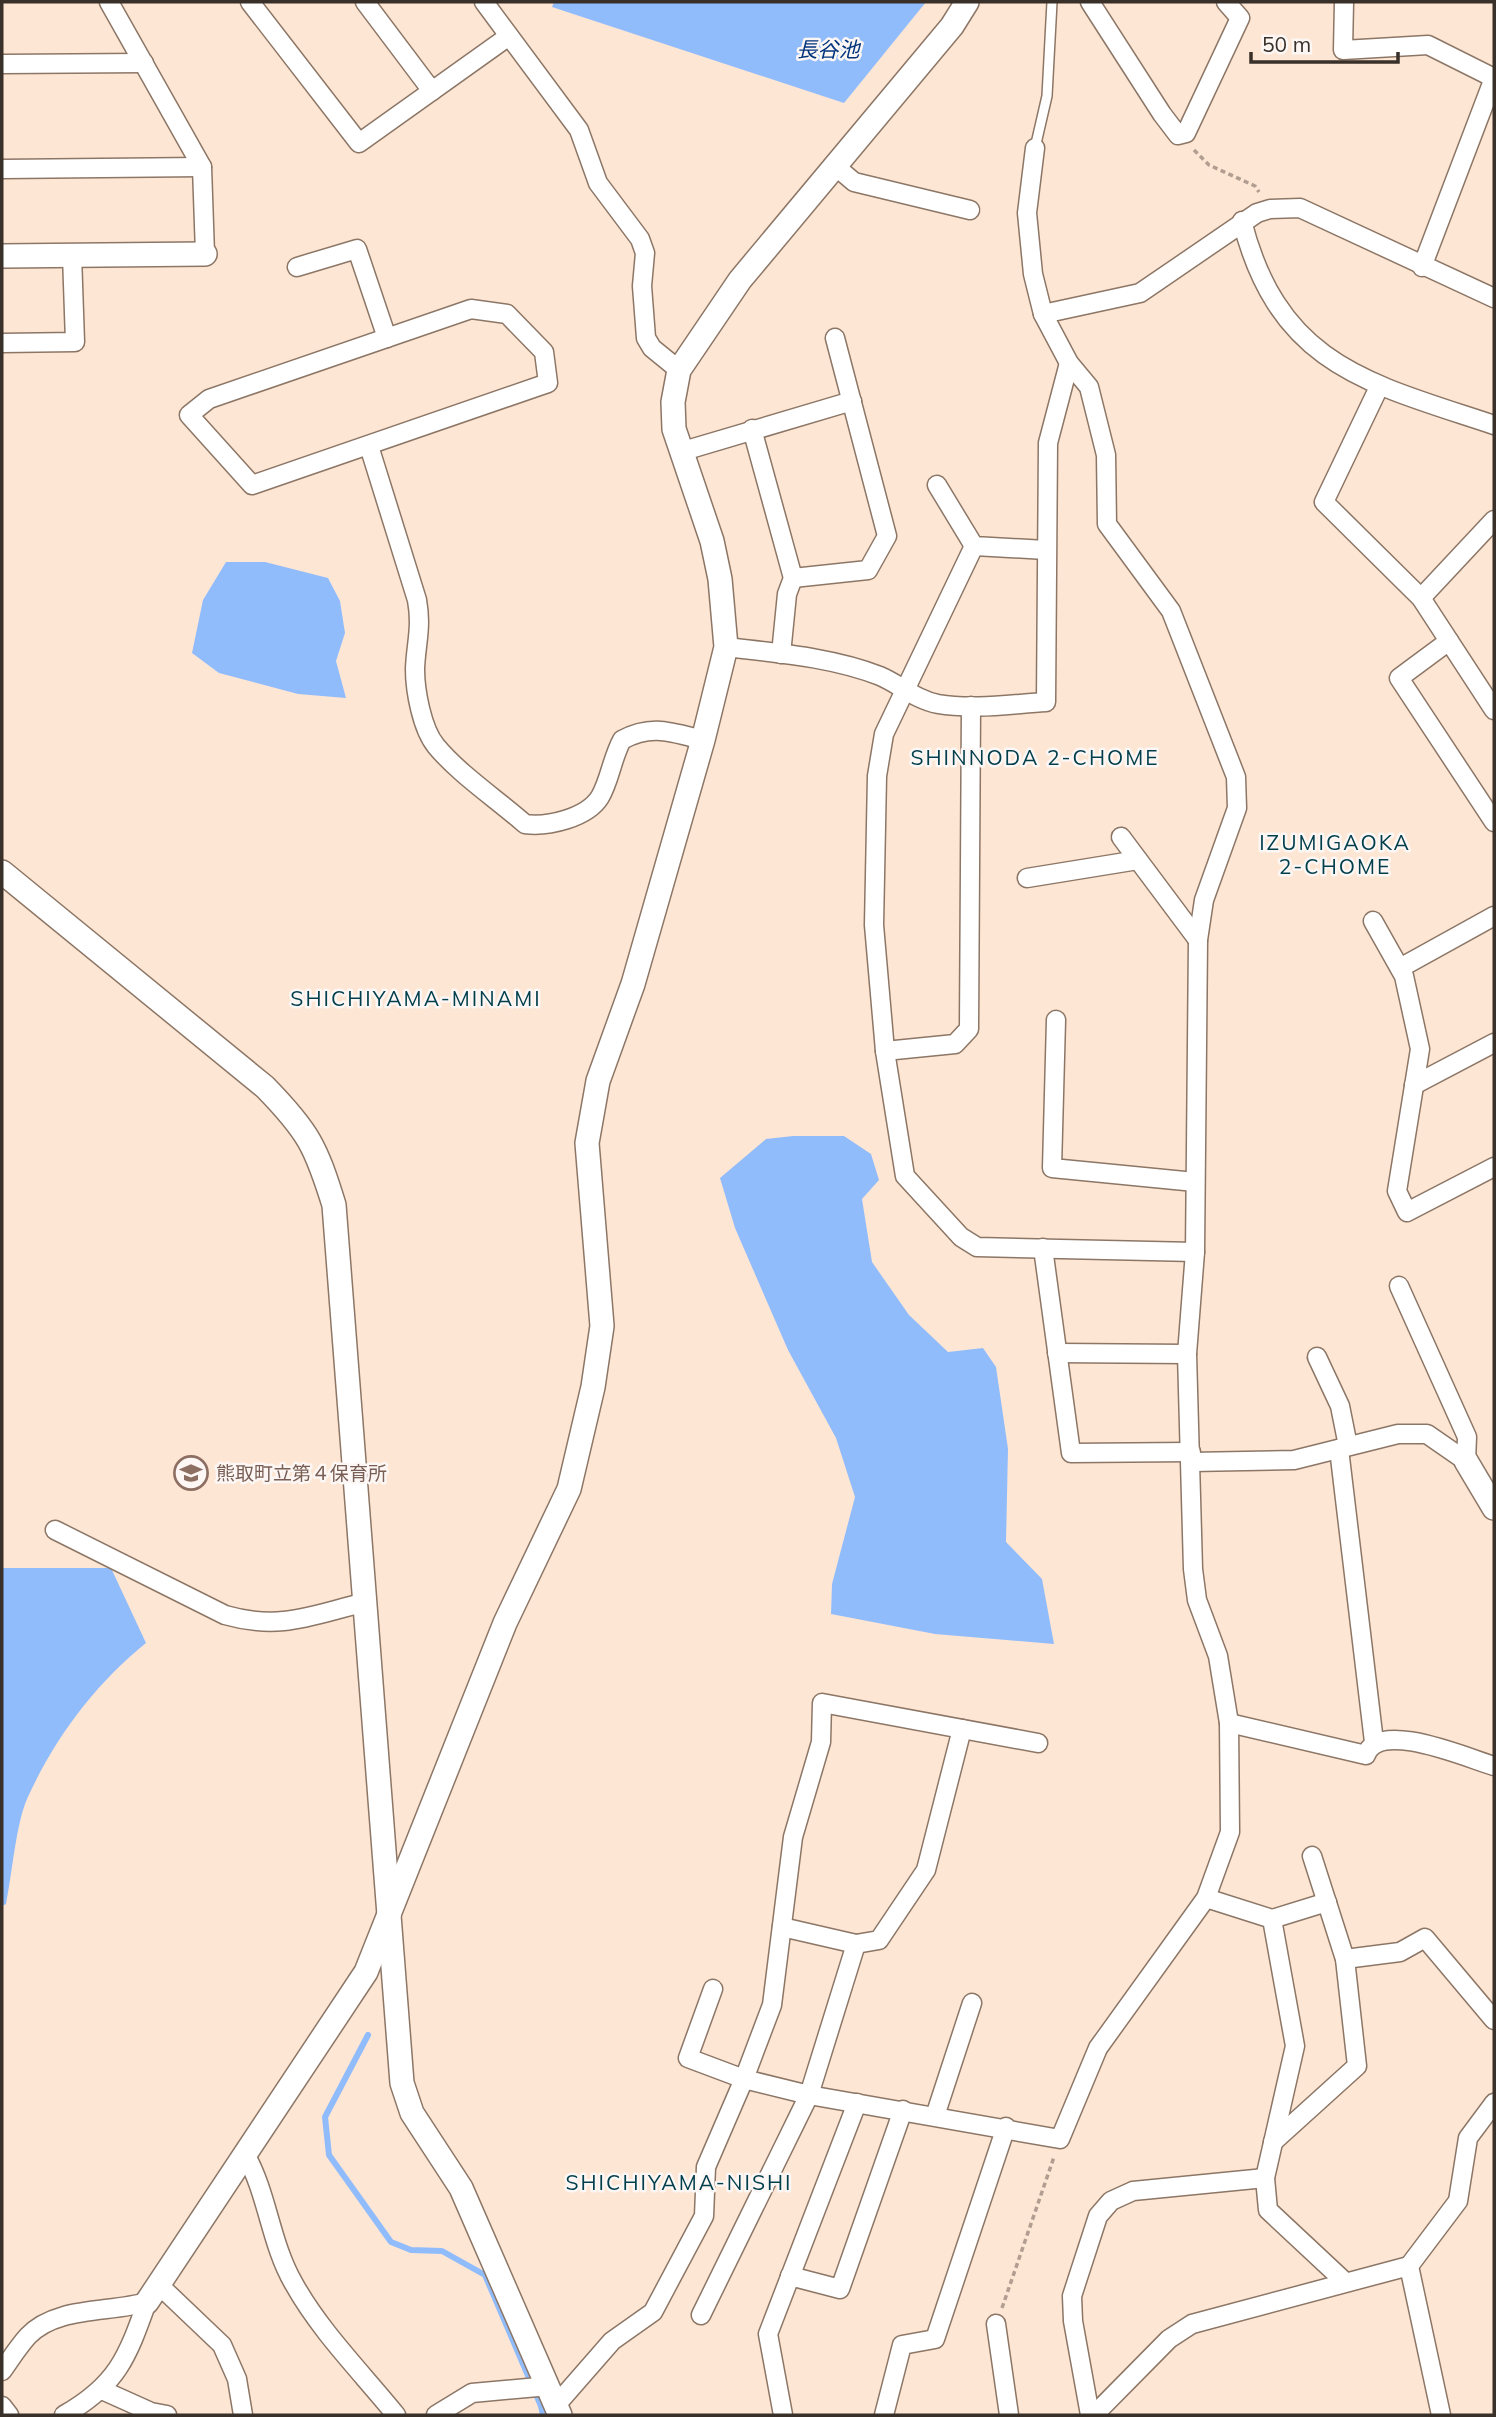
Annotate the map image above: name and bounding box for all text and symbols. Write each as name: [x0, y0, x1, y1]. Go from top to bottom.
scale bar: [1251, 21, 1398, 65]
text: 50 m: [1262, 31, 1311, 57]
water label: 長谷池: [797, 36, 861, 62]
district label: SHINNODA 2-CHOME: [910, 744, 1160, 770]
district label: IZUMIGAOKA 2-CHOME: [1259, 829, 1411, 879]
district label: SHICHIYAMA-MINAMI: [290, 985, 542, 1011]
school or university icon: 熊取町立第４保育所: [172, 1454, 210, 1492]
place label: 熊取町立第４保育所: [216, 1461, 387, 1485]
district label: SHICHIYAMA-NISHI: [565, 2169, 793, 2195]

